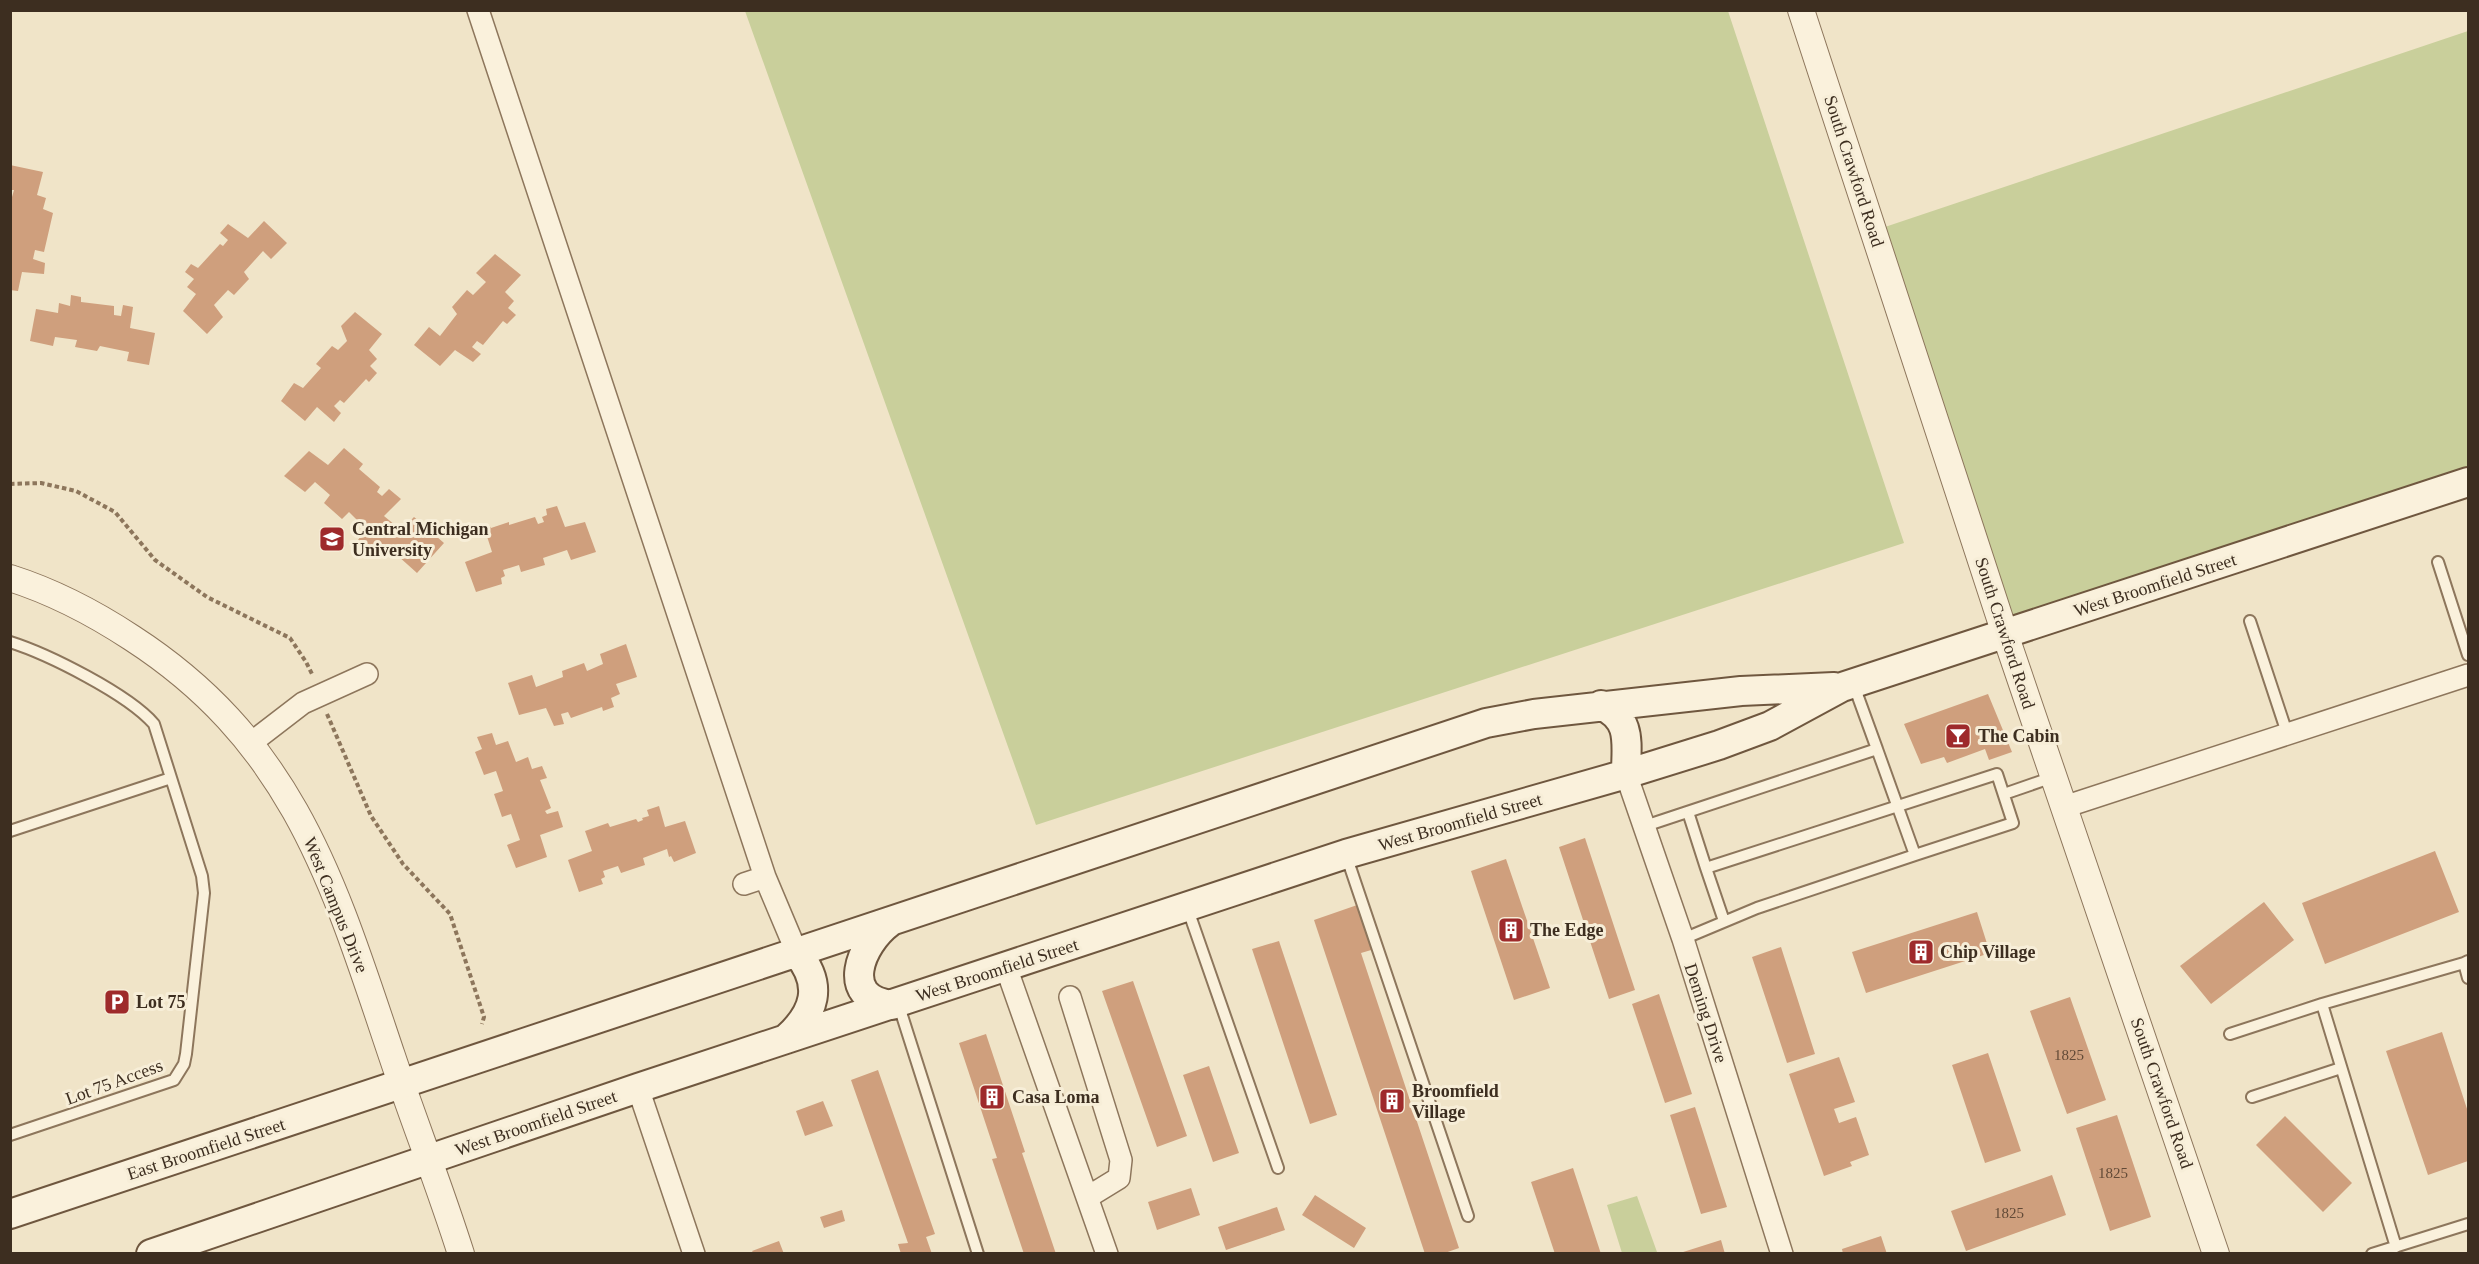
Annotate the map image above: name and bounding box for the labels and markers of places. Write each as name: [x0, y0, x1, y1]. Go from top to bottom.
place label: Central Michigan University: [352, 519, 489, 560]
school or university icon: Central Michigan University: [317, 524, 347, 554]
bar icon: The Cabin: [1943, 721, 1973, 751]
place label: The Cabin: [1978, 726, 2060, 746]
building icon: The Edge: [1496, 915, 1526, 945]
place label: The Edge: [1530, 920, 1604, 940]
building icon: Chip Village: [1906, 937, 1936, 967]
place label: Chip Village: [1940, 942, 2036, 962]
parking icon: Lot 75: [102, 987, 132, 1017]
place label: Lot 75: [136, 992, 186, 1012]
place label: Broomfield Village: [1412, 1081, 1499, 1122]
building icon: Casa Loma: [977, 1082, 1007, 1112]
building icon: Broomfield Village: [1377, 1086, 1407, 1116]
place label: Casa Loma: [1012, 1087, 1100, 1107]

